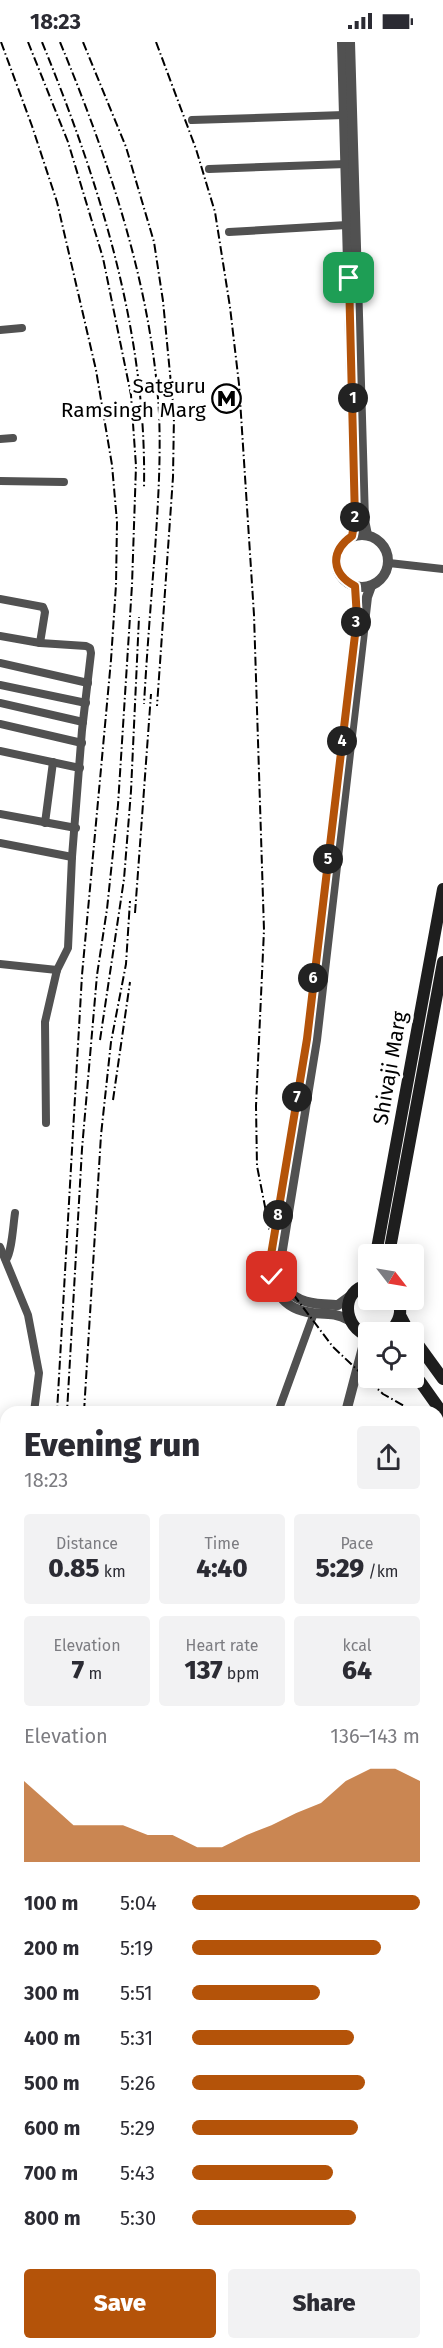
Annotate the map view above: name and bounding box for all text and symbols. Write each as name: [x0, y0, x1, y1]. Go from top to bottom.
text: 18:23: [30, 8, 81, 35]
pin: [323, 252, 374, 303]
icon: arrive: [332, 261, 365, 294]
place label: Satguru Ramsingh Marg: [61, 373, 206, 423]
metro station icon: Satguru Ramsingh Marg: [211, 382, 243, 414]
pin: 1: [338, 383, 368, 413]
text: 1: [349, 388, 357, 407]
pin: 2: [340, 502, 370, 532]
text: 2: [351, 507, 359, 526]
pin: 3: [341, 607, 371, 637]
text: 3: [352, 612, 360, 631]
pin: 4: [327, 726, 357, 756]
text: 4: [337, 731, 347, 750]
pin: 5: [313, 844, 343, 874]
text: 5: [324, 849, 332, 868]
pin: 6: [298, 963, 328, 993]
text: 6: [308, 968, 318, 987]
street label: Shivaji Marg: [367, 1009, 413, 1127]
pin: 7: [282, 1082, 312, 1112]
text: 7: [293, 1087, 301, 1106]
pin: 8: [263, 1200, 293, 1230]
text: 8: [273, 1205, 283, 1224]
north arrow: [358, 1244, 424, 1310]
map controls: [358, 1244, 424, 1388]
pin: [246, 1251, 297, 1302]
icon: check: [255, 1260, 288, 1293]
button: locate: [358, 1322, 424, 1388]
text: Evening run: [24, 1425, 200, 1465]
button: share: [357, 1426, 420, 1489]
text: 18:23: [24, 1468, 68, 1492]
text: Distance: [56, 1534, 118, 1553]
text: Time: [204, 1534, 240, 1553]
text: Pace: [340, 1534, 374, 1553]
text: 0.85: [48, 1553, 100, 1584]
text: 4:40: [196, 1553, 248, 1584]
text: 5:29: [315, 1553, 364, 1584]
text: km: [100, 1562, 126, 1581]
text: /km: [364, 1562, 399, 1581]
text: Elevation: [53, 1636, 121, 1655]
text: Heart rate: [186, 1636, 258, 1655]
text: kcal: [343, 1636, 371, 1655]
text: 7: [72, 1655, 84, 1686]
text: 137: [184, 1655, 223, 1686]
text: 64: [342, 1655, 372, 1686]
text: m: [84, 1664, 102, 1683]
text: bpm: [223, 1664, 260, 1683]
text: Elevation: [24, 1724, 108, 1748]
text: 136–143 m: [330, 1724, 420, 1748]
text: 100 m: [24, 1891, 78, 1915]
text: 5:04: [120, 1891, 157, 1915]
text: 200 m: [24, 1936, 79, 1960]
text: 5:19: [120, 1936, 153, 1960]
text: 300 m: [24, 1981, 79, 2005]
text: 5:51: [120, 1981, 153, 2005]
text: 400 m: [24, 2026, 80, 2050]
text: 5:31: [120, 2026, 153, 2050]
text: 500 m: [24, 2071, 80, 2095]
text: 5:26: [120, 2071, 155, 2095]
text: 600 m: [24, 2116, 80, 2140]
text: 5:29: [120, 2116, 155, 2140]
text: 700 m: [24, 2161, 78, 2185]
text: 5:43: [120, 2161, 155, 2185]
text: 800 m: [24, 2206, 81, 2230]
text: 5:30: [120, 2206, 156, 2230]
button: Save: [24, 2269, 216, 2338]
button: Share: [228, 2269, 420, 2338]

